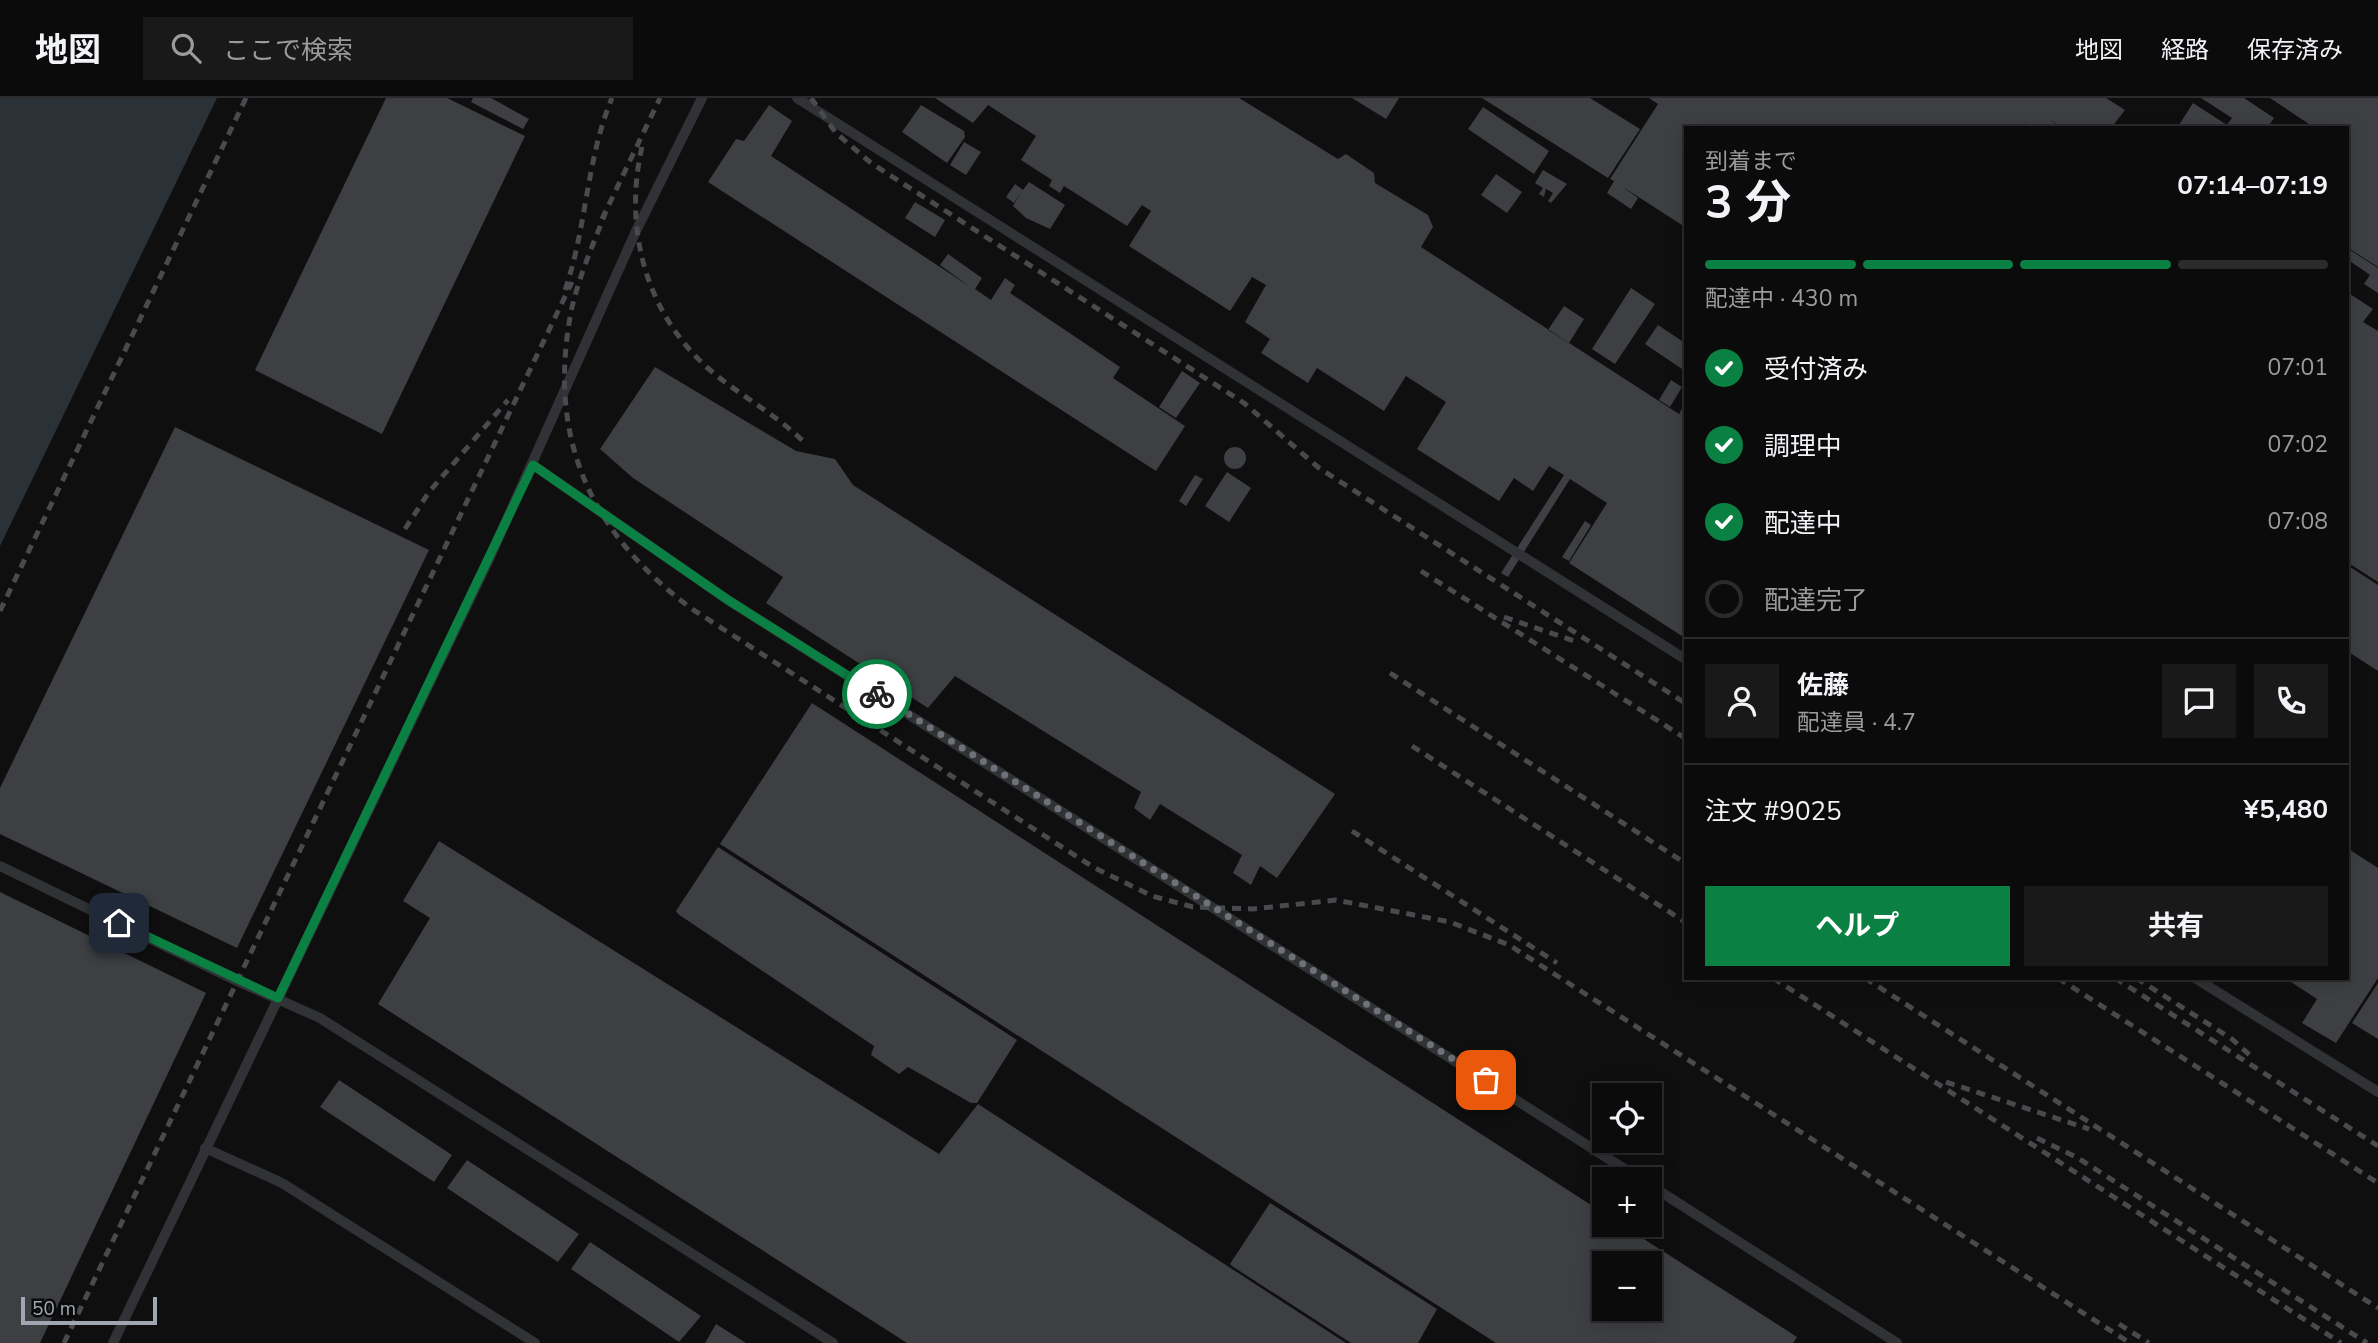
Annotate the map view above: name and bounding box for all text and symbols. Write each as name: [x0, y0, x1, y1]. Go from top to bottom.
search box: [143, 17, 633, 80]
text: 地図: [35, 28, 101, 73]
icon: search: [167, 29, 205, 67]
text: ここで検索: [223, 33, 353, 68]
text: 地図: [2075, 34, 2123, 66]
text: 経路: [2161, 34, 2209, 66]
text: 保存済み: [2247, 34, 2343, 66]
text: 到着まで: [1705, 146, 1797, 177]
text: 07:14–07:19: [2177, 168, 2328, 203]
text: 3 分: [1705, 171, 1791, 234]
text: 配達中 · 430 m: [1705, 283, 1858, 314]
icon: check: [1705, 349, 1743, 387]
text: 受付済み: [1764, 352, 1868, 387]
text: 07:01: [2268, 352, 2328, 383]
icon: check: [1705, 426, 1743, 464]
text: 調理中: [1764, 429, 1842, 464]
text: 07:02: [2268, 429, 2328, 460]
icon: check: [1705, 503, 1743, 541]
text: 配達中: [1764, 506, 1842, 541]
text: 07:08: [2268, 506, 2328, 537]
text: 配達完了: [1764, 583, 1868, 618]
courier: [842, 659, 912, 729]
button: person: [1705, 664, 1779, 738]
button: chat: [2162, 664, 2236, 738]
button: phone: [2254, 664, 2328, 738]
text: 佐藤: [1797, 668, 1849, 703]
icon: bike: [858, 675, 896, 713]
text: 配達員 · 4.7: [1797, 707, 1916, 738]
text: ¥5,480: [2244, 792, 2328, 827]
text: 注文 #9025: [1705, 794, 1842, 829]
button: ヘルプ: [1705, 886, 2010, 966]
button: 共有: [2024, 886, 2328, 966]
pin: [89, 893, 149, 953]
icon: home: [100, 904, 138, 942]
pin: [1456, 1050, 1516, 1110]
icon: bag: [1467, 1061, 1505, 1099]
map controls: [1592, 1083, 1662, 1321]
button: locate: [1592, 1083, 1662, 1153]
button: +: [1592, 1167, 1662, 1237]
button: −: [1592, 1251, 1662, 1321]
scale bar: [21, 1294, 158, 1326]
text: 50 m: [32, 1296, 76, 1322]

